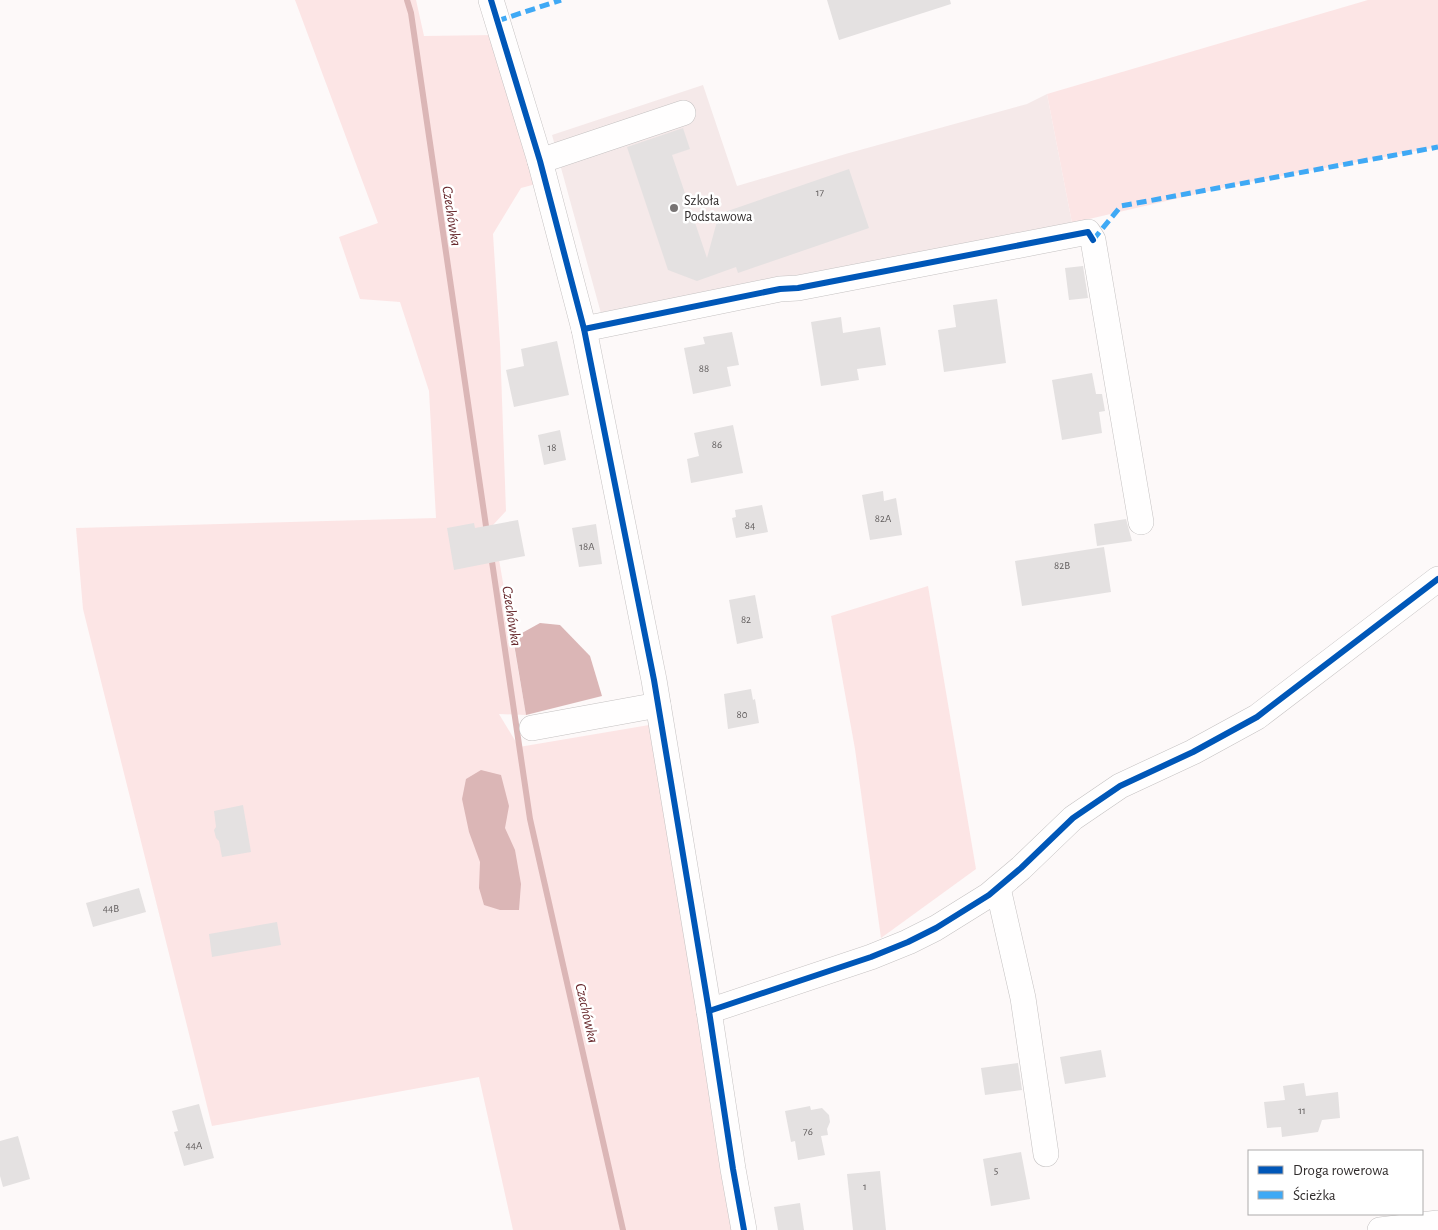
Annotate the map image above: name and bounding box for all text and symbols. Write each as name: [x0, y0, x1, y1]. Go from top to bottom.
water label: Czechówka: [439, 185, 464, 247]
house number: 17: [816, 187, 825, 198]
place label: Szkoła Podstawowa: [684, 194, 753, 224]
marker: Szkoła Podstawowa: [668, 202, 680, 214]
house number: 88: [699, 363, 709, 374]
house number: 86: [712, 439, 722, 450]
house number: 18: [548, 442, 557, 453]
house number: 82A: [875, 513, 892, 524]
house number: 84: [745, 520, 755, 531]
house number: 18A: [579, 541, 595, 552]
house number: 82B: [1054, 560, 1070, 571]
water label: Czechówka: [499, 585, 524, 647]
house number: 82: [741, 614, 751, 625]
house number: 80: [736, 709, 748, 720]
house number: 44B: [103, 903, 119, 914]
water label: Czechówka: [572, 982, 601, 1044]
house number: 11: [1298, 1105, 1306, 1116]
house number: 76: [803, 1126, 813, 1137]
house number: 44A: [186, 1140, 203, 1151]
legend: [1248, 1150, 1423, 1215]
text: Droga rowerowa: [1293, 1163, 1389, 1178]
house number: 5: [994, 1165, 999, 1176]
house number: 1: [863, 1181, 867, 1192]
text: Ścieżka: [1293, 1186, 1336, 1203]

